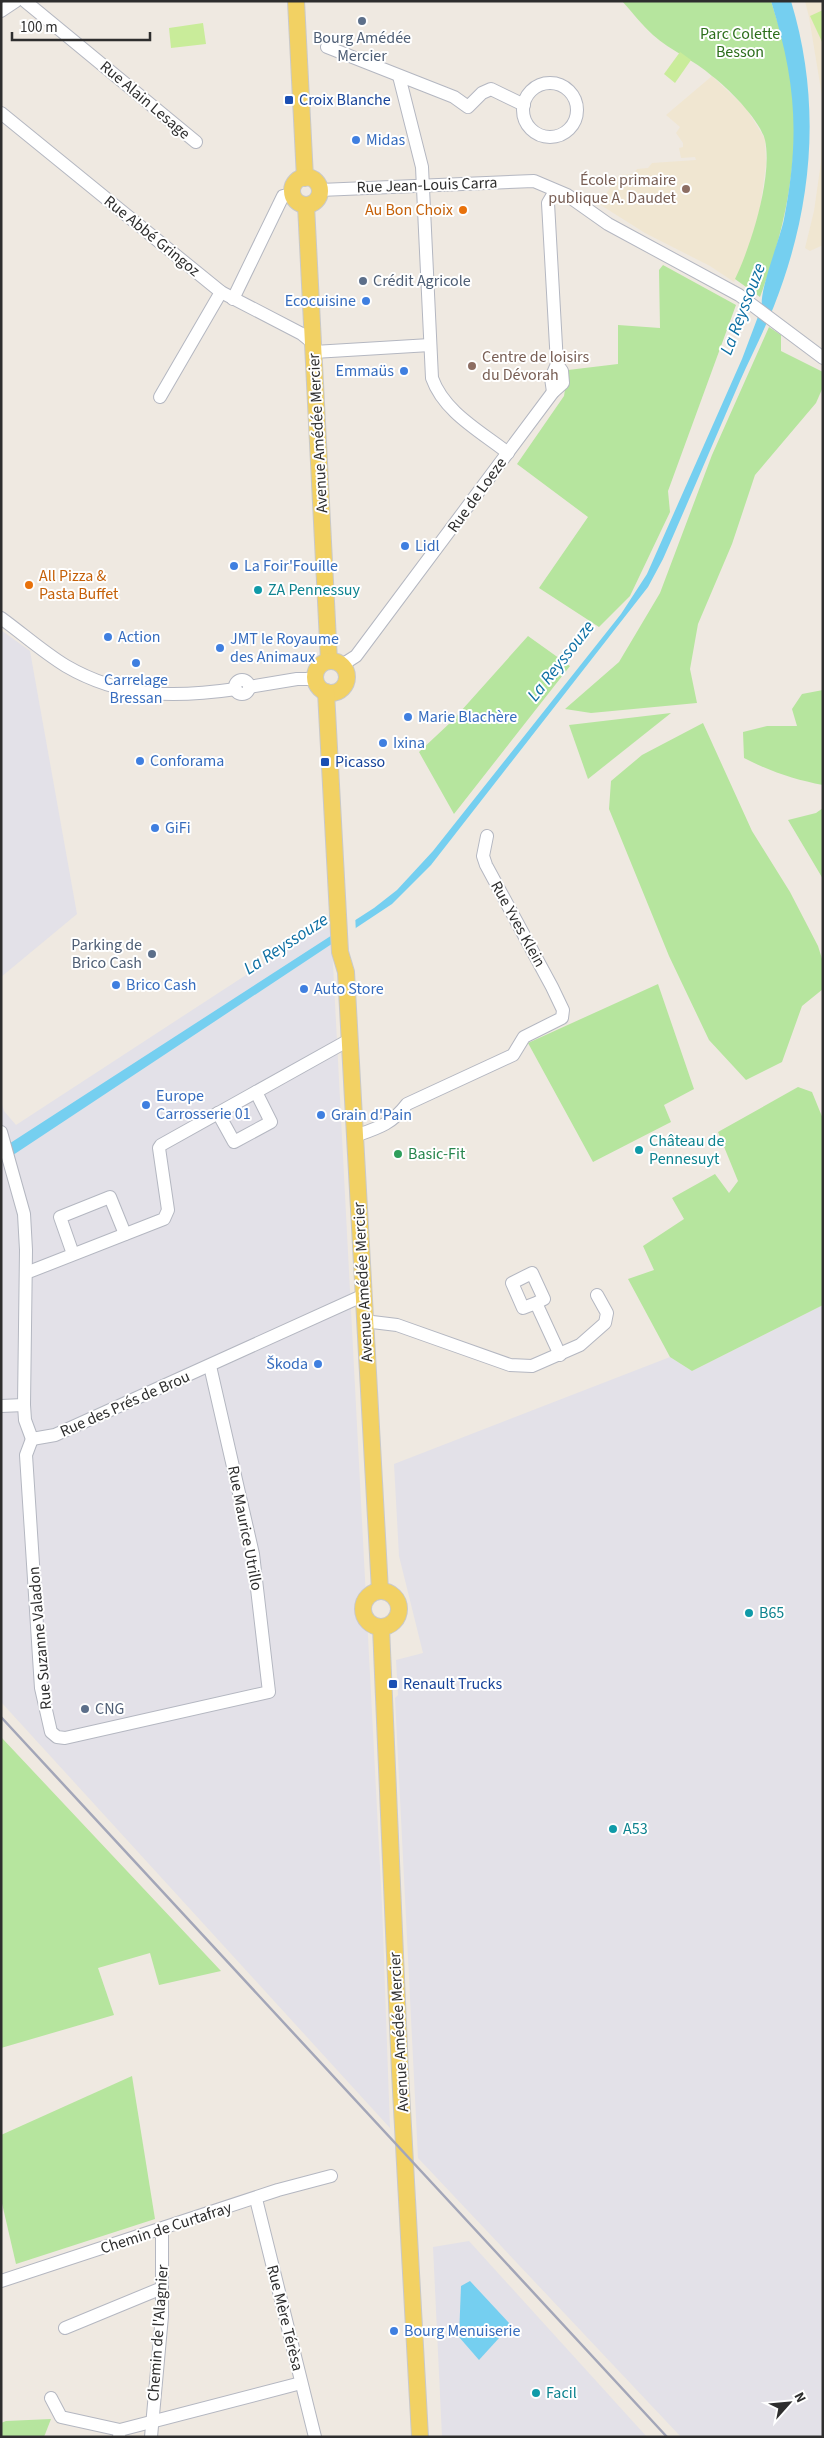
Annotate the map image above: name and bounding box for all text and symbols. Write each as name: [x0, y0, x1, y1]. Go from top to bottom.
scale bar: [12, 10, 150, 42]
marker: Bourg Amédée Mercier: [356, 15, 368, 27]
text: 100 m: [20, 17, 58, 38]
park label: Parc Colette Besson: [700, 23, 780, 63]
place label: Bourg Amédée Mercier: [313, 27, 411, 67]
street label: Rue Alain Lesage: [95, 56, 195, 144]
place label: Croix Blanche: [299, 89, 391, 111]
marker: Croix Blanche: [283, 94, 295, 106]
place label: Midas: [366, 129, 406, 151]
marker: Midas: [350, 134, 362, 146]
place label: École primaire publique A. Daudet: [548, 169, 677, 209]
street label: Rue Jean-Louis Carra: [356, 172, 498, 198]
marker: École primaire publique A. Daudet: [680, 183, 692, 195]
street label: Rue Abbé Gringoz: [99, 190, 205, 282]
place label: Au Bon Choix: [365, 199, 453, 221]
marker: Au Bon Choix: [457, 204, 469, 216]
water label: La Reyssouze: [714, 259, 772, 359]
place label: Crédit Agricole: [373, 270, 471, 292]
marker: Crédit Agricole: [357, 275, 369, 287]
place label: Ecocuisine: [285, 290, 356, 312]
marker: Ecocuisine: [360, 295, 372, 307]
place label: Centre de loisirs du Dévorah: [482, 346, 590, 386]
street label: Avenue Amédée Mercier: [303, 352, 333, 513]
place label: Emmaüs: [336, 360, 394, 382]
marker: Centre de loisirs du Dévorah: [466, 360, 478, 372]
marker: Emmaüs: [398, 365, 410, 377]
street label: Rue de Loeze: [442, 453, 512, 537]
place label: Lidl: [415, 535, 440, 557]
marker: Lidl: [399, 540, 411, 552]
place label: La Foir'Fouille: [244, 555, 338, 577]
marker: La Foir'Fouille: [228, 560, 240, 572]
place label: All Pizza & Pasta Buffet: [39, 565, 119, 605]
marker: All Pizza & Pasta Buffet: [23, 579, 35, 591]
place label: ZA Pennessuy: [268, 579, 361, 601]
marker: ZA Pennessuy: [252, 584, 264, 596]
water label: La Reyssouze: [521, 615, 601, 707]
place label: Action: [118, 626, 161, 648]
place label: JMT le Royaume des Animaux: [230, 628, 339, 668]
marker: Action: [102, 631, 114, 643]
marker: JMT le Royaume des Animaux: [214, 642, 226, 654]
marker: Carrelage Bressan: [130, 657, 142, 669]
place label: Carrelage Bressan: [104, 669, 168, 709]
place label: Marie Blachère: [418, 706, 517, 728]
marker: Marie Blachère: [402, 711, 414, 723]
place label: Ixina: [393, 732, 425, 754]
marker: Ixina: [377, 737, 389, 749]
place label: Conforama: [150, 750, 224, 772]
place label: Picasso: [335, 751, 385, 773]
marker: Conforama: [134, 755, 146, 767]
marker: Picasso: [319, 756, 331, 768]
place label: GiFi: [165, 817, 191, 839]
marker: GiFi: [149, 822, 161, 834]
street label: Rue Yves Klein: [485, 877, 551, 971]
water label: La Reyssouze: [239, 907, 334, 981]
place label: Parking de Brico Cash: [71, 934, 142, 974]
marker: Parking de Brico Cash: [146, 948, 158, 960]
place label: Brico Cash: [126, 974, 196, 996]
place label: Auto Store: [314, 978, 384, 1000]
marker: Brico Cash: [110, 979, 122, 991]
marker: Auto Store: [298, 983, 310, 995]
place label: Europe Carrosserie 01: [156, 1085, 251, 1125]
marker: Europe Carrosserie 01: [140, 1099, 152, 1111]
place label: Grain d'Pain: [331, 1104, 412, 1126]
marker: Grain d'Pain: [315, 1109, 327, 1121]
place label: Château de Pennesuyt: [649, 1130, 724, 1170]
place label: Basic-Fit: [408, 1143, 466, 1165]
marker: Château de Pennesuyt: [633, 1144, 645, 1156]
marker: Basic-Fit: [392, 1148, 404, 1160]
street label: Avenue Amédée Mercier: [348, 1201, 378, 1362]
place label: Škoda: [266, 1353, 308, 1375]
marker: Škoda: [312, 1358, 324, 1370]
street label: Rue des Prés de Brou: [57, 1365, 193, 1443]
street label: Rue Maurice Utrillo: [222, 1464, 268, 1592]
street label: Rue Suzanne Valadon: [23, 1565, 57, 1711]
place label: B65: [759, 1602, 784, 1624]
marker: B65: [743, 1607, 755, 1619]
place label: Renault Trucks: [403, 1673, 502, 1695]
marker: Renault Trucks: [387, 1678, 399, 1690]
place label: CNG: [95, 1698, 124, 1720]
marker: CNG: [79, 1703, 91, 1715]
place label: A53: [623, 1818, 648, 1840]
marker: A53: [607, 1823, 619, 1835]
street label: Avenue Amédée Mercier: [384, 1951, 414, 2112]
street label: Chemin de Curtafray: [98, 2196, 235, 2260]
street label: Chemin de l'Alagnier: [142, 2263, 174, 2402]
street label: Rue Mère Térèsa: [261, 2263, 309, 2373]
place label: Bourg Menuiserie: [404, 2320, 521, 2342]
marker: Bourg Menuiserie: [388, 2325, 400, 2337]
north arrow: [764, 2378, 814, 2428]
place label: Facil: [546, 2382, 577, 2404]
marker: Facil: [530, 2387, 542, 2399]
text: N: [789, 2389, 811, 2406]

